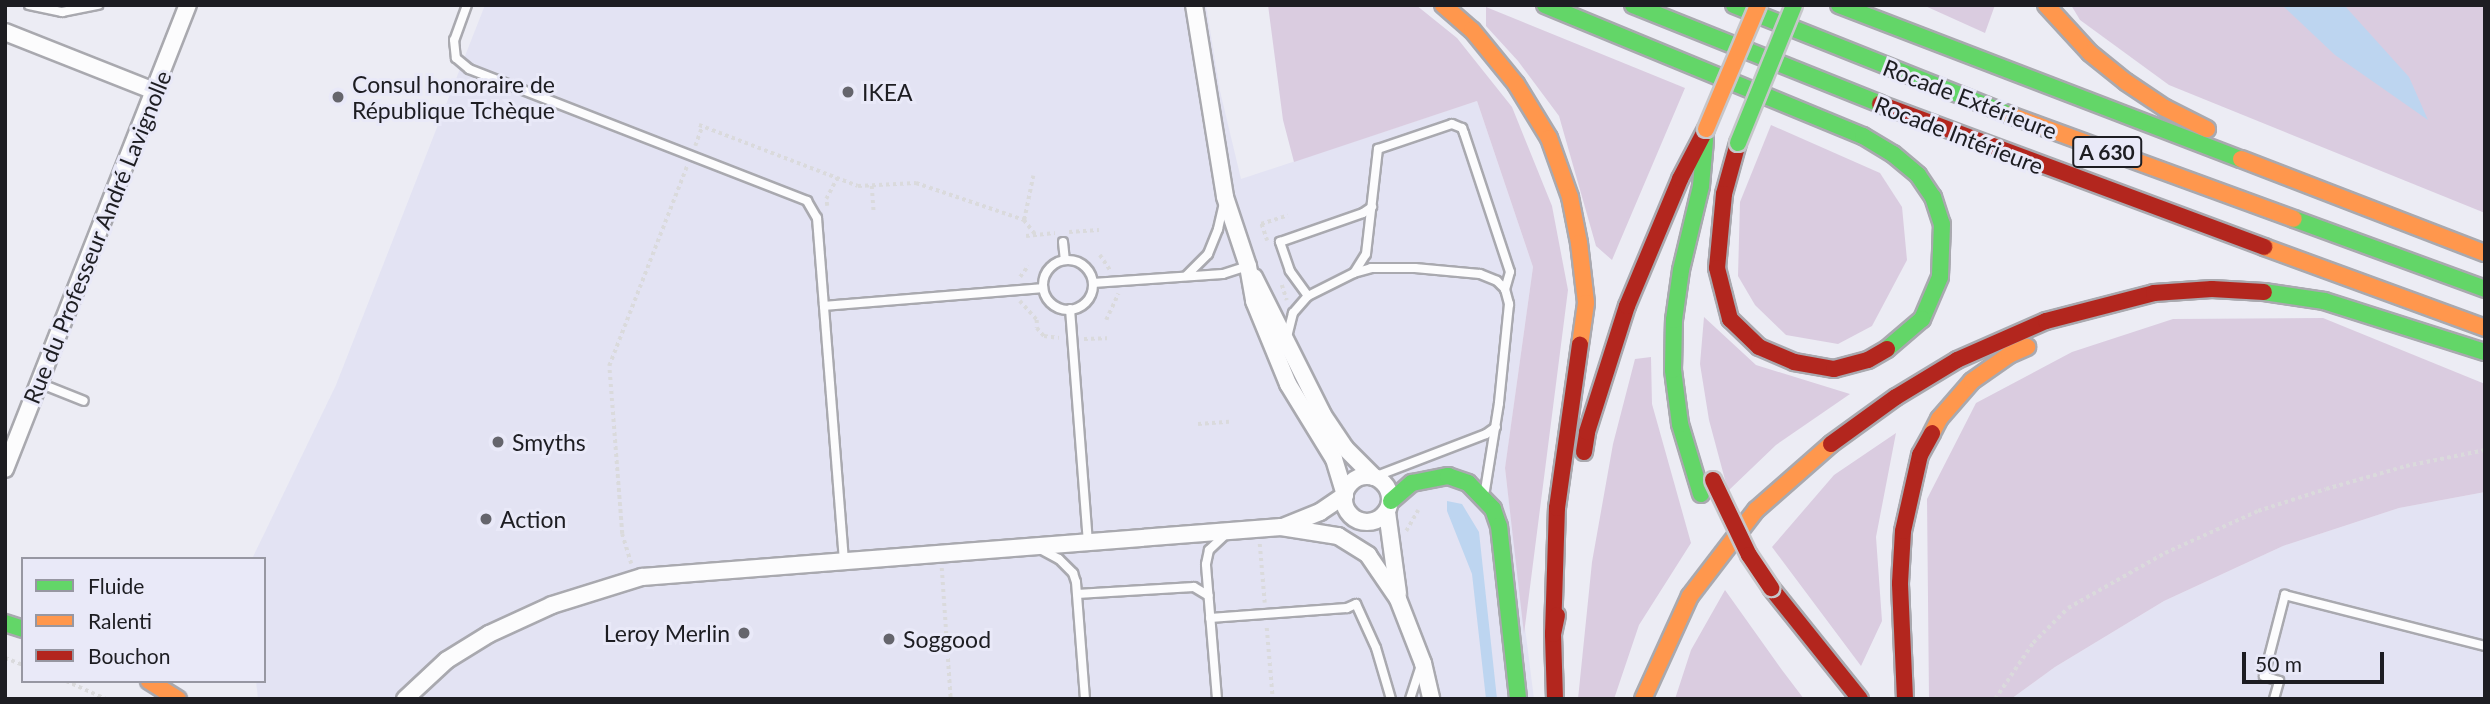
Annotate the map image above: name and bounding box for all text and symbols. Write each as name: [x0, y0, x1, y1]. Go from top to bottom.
street label: Rocade Extérieure: [1879, 53, 2061, 145]
street label: Rue du Professeur André Lavignolle: [17, 66, 177, 408]
place label: Consul honoraire de République Tchèque: [352, 70, 556, 124]
place label: IKEA: [862, 78, 913, 106]
marker: IKEA: [840, 84, 856, 100]
marker: Consul honoraire de République Tchèque: [330, 89, 346, 105]
street label: Rocade Intérieure: [1871, 90, 2047, 180]
road number: A 630: [2070, 134, 2144, 170]
place label: Smyths: [512, 428, 586, 456]
marker: Smyths: [490, 434, 506, 450]
place label: Action: [500, 505, 566, 533]
marker: Action: [478, 511, 494, 527]
legend: [21, 557, 266, 683]
text: Fluide: [88, 573, 144, 598]
text: Ralenti: [88, 608, 152, 633]
place label: Leroy Merlin: [603, 619, 730, 647]
marker: Leroy Merlin: [736, 625, 752, 641]
place label: Soggood: [903, 625, 991, 653]
marker: Soggood: [881, 631, 897, 647]
scale bar: [2245, 638, 2387, 682]
text: Bouchon: [88, 643, 170, 668]
text: 50 m: [2255, 651, 2302, 676]

